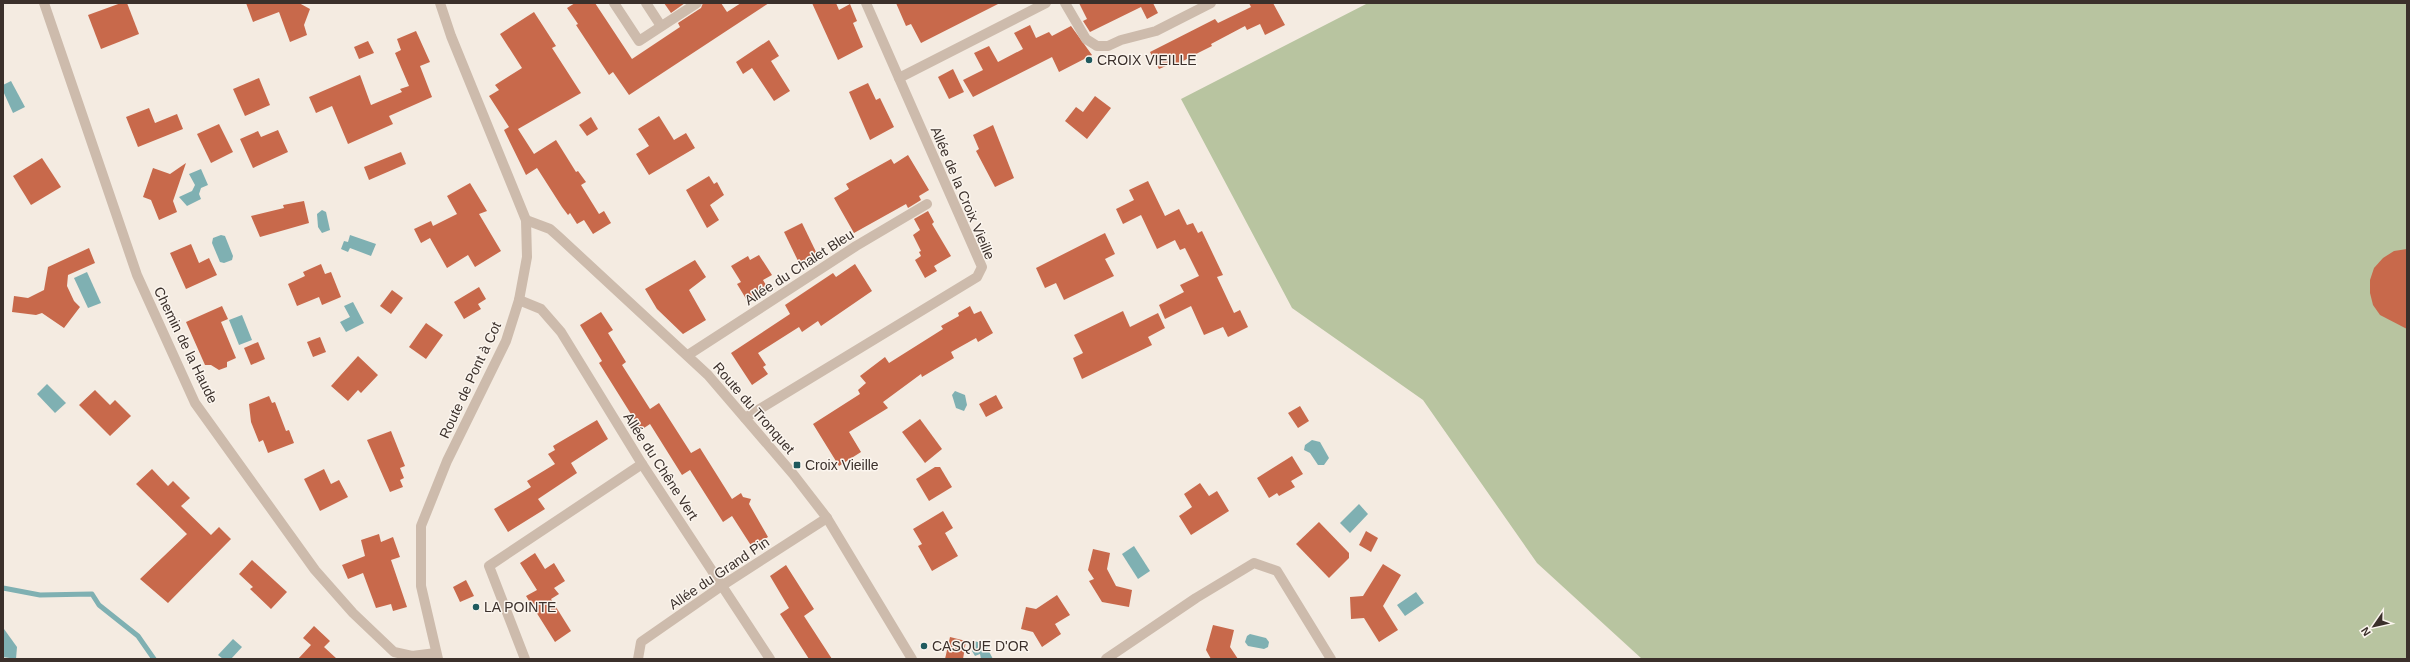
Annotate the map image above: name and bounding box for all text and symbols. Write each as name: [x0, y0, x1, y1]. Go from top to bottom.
place label: CROIX VIEILLE: [1097, 52, 1197, 68]
marker: CROIX VIEILLE: [1084, 55, 1094, 65]
street label: Allée de la Croix Vieille: [928, 124, 998, 262]
street label: Allée du Chalet Bleu: [741, 226, 857, 308]
street label: Chemin de la Haude: [151, 284, 221, 406]
street label: Route de Pont à Cot: [436, 319, 504, 441]
street label: Route du Tronquet: [710, 359, 798, 457]
street label: Allée du Chêne Vert: [620, 409, 702, 523]
place label: Croix Vieille: [805, 457, 879, 473]
marker: Croix Vieille: [792, 460, 802, 470]
street label: Allée du Grand Pin: [666, 534, 772, 612]
place label: LA POINTE: [484, 599, 556, 615]
marker: LA POINTE: [471, 602, 481, 612]
north arrow: [2354, 606, 2394, 646]
text: N: [2358, 625, 2373, 638]
place label: CASQUE D'OR: [932, 638, 1029, 654]
marker: CASQUE D'OR: [919, 641, 929, 651]

